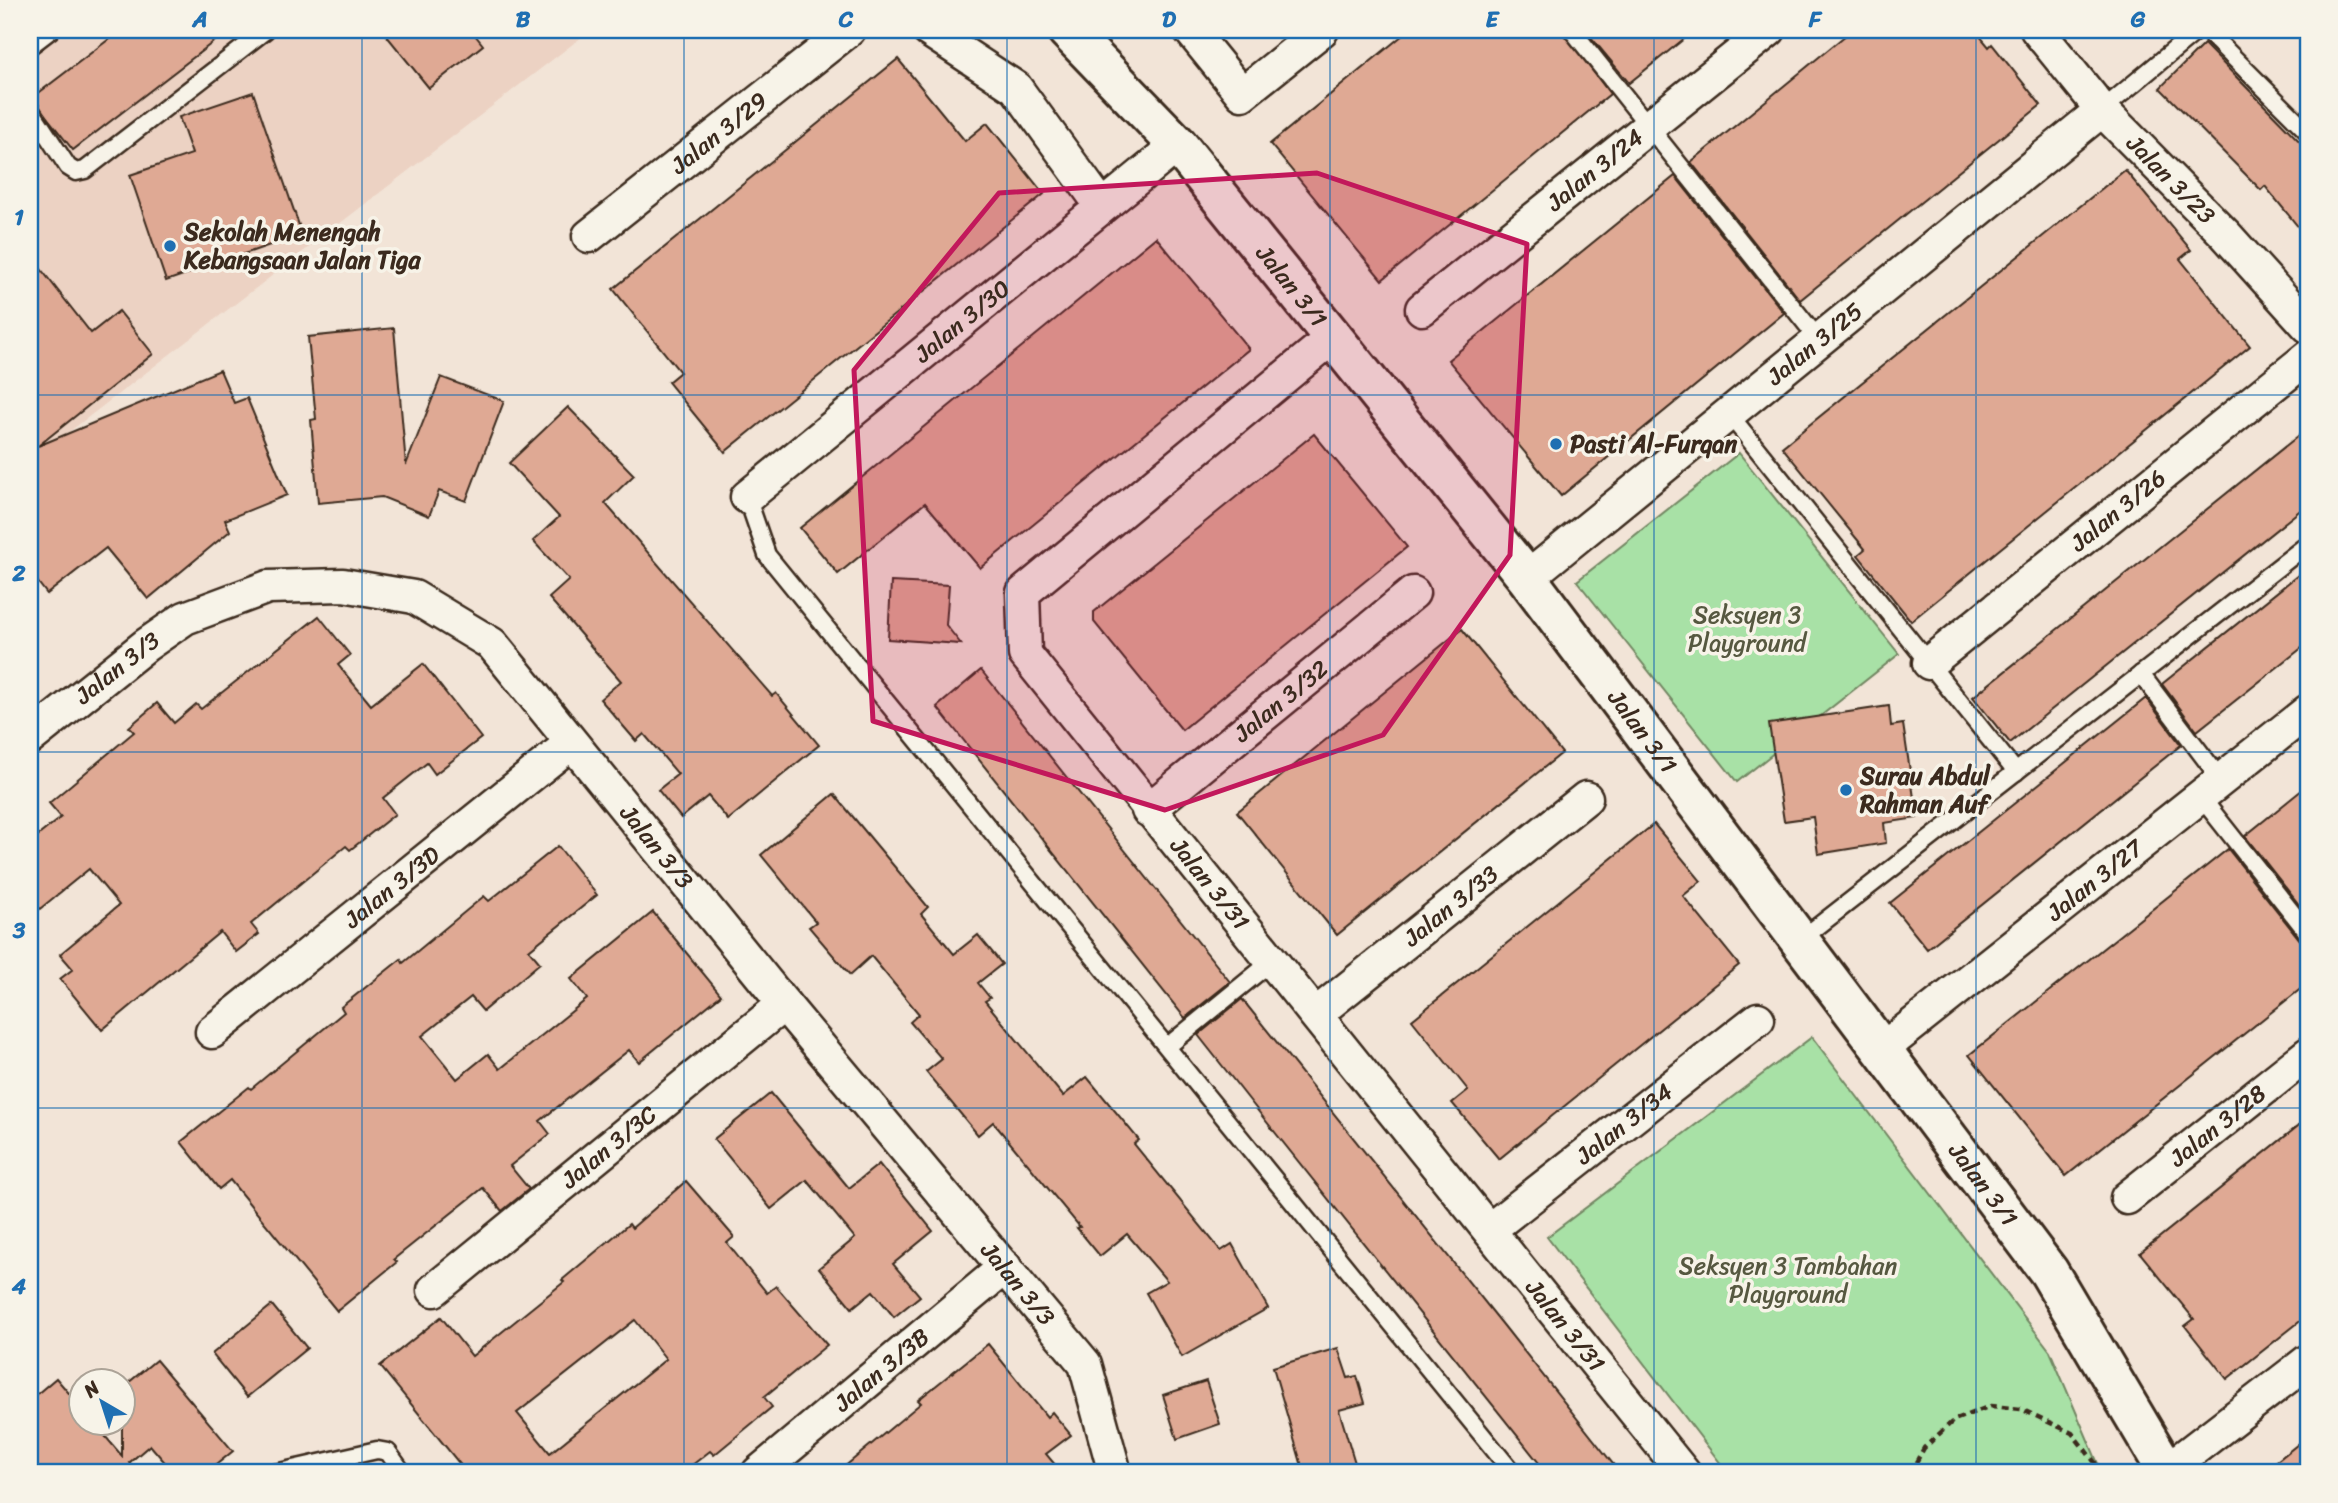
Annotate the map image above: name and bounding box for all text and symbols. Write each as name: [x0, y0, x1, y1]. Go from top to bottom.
text: A: [191, 0, 208, 40]
text: B: [516, 0, 531, 40]
text: C: [838, 0, 854, 40]
text: D: [1162, 0, 1177, 40]
text: E: [1486, 0, 1501, 40]
text: F: [1808, 0, 1823, 40]
text: G: [2130, 0, 2146, 40]
street label: Jalan 3/29: [660, 81, 777, 186]
street label: Jalan 3/24: [1536, 117, 1653, 223]
street label: Jalan 3/23: [2115, 124, 2226, 235]
text: 1: [14, 197, 24, 238]
place label: Sekolah Menengah Kebangsaan Jalan Tiga: [183, 211, 421, 281]
street label: Jalan 3/1: [1244, 234, 1338, 337]
marker: Sekolah Menengah Kebangsaan Jalan Tiga: [162, 238, 178, 254]
street label: Jalan 3/30: [904, 269, 1020, 374]
street label: Jalan 3/25: [1756, 291, 1873, 397]
place label: Pasti Al-Furqan: [1570, 423, 1737, 465]
marker: Pasti Al-Furqan: [1548, 436, 1564, 452]
street label: Jalan 3/26: [2060, 458, 2176, 563]
text: 2: [11, 553, 26, 594]
park label: Seksyen 3 Playground: [1688, 594, 1808, 664]
street label: Jalan 3/3: [65, 620, 169, 716]
street label: Jalan 3/32: [1223, 649, 1338, 754]
street label: Jalan 3/1: [1596, 679, 1688, 783]
place label: Surau Abdul Rahman Auf: [1859, 755, 1992, 825]
marker: Surau Abdul Rahman Auf: [1838, 782, 1854, 798]
street label: Jalan 3/3: [608, 794, 704, 899]
street label: Jalan 3/31: [1158, 827, 1261, 940]
street label: Jalan 3/27: [2036, 828, 2154, 933]
street label: Jalan 3/3D: [334, 835, 450, 940]
street label: Jalan 3/33: [1393, 854, 1508, 958]
text: 3: [12, 910, 26, 951]
street label: Jalan 3/34: [1565, 1072, 1682, 1176]
street label: Jalan 3/28: [2159, 1074, 2276, 1179]
street label: Jalan 3/3C: [551, 1094, 667, 1200]
street label: Jalan 3/1: [1937, 1132, 2029, 1236]
street label: Jalan 3/3: [969, 1231, 1066, 1335]
park label: Seksyen 3 Tambahan Playground: [1679, 1245, 1897, 1315]
text: 4: [11, 1266, 27, 1307]
street label: Jalan 3/31: [1514, 1269, 1616, 1382]
street label: Jalan 3/3B: [823, 1317, 939, 1423]
north arrow: [66, 1366, 136, 1436]
text: N: [75, 1372, 108, 1407]

